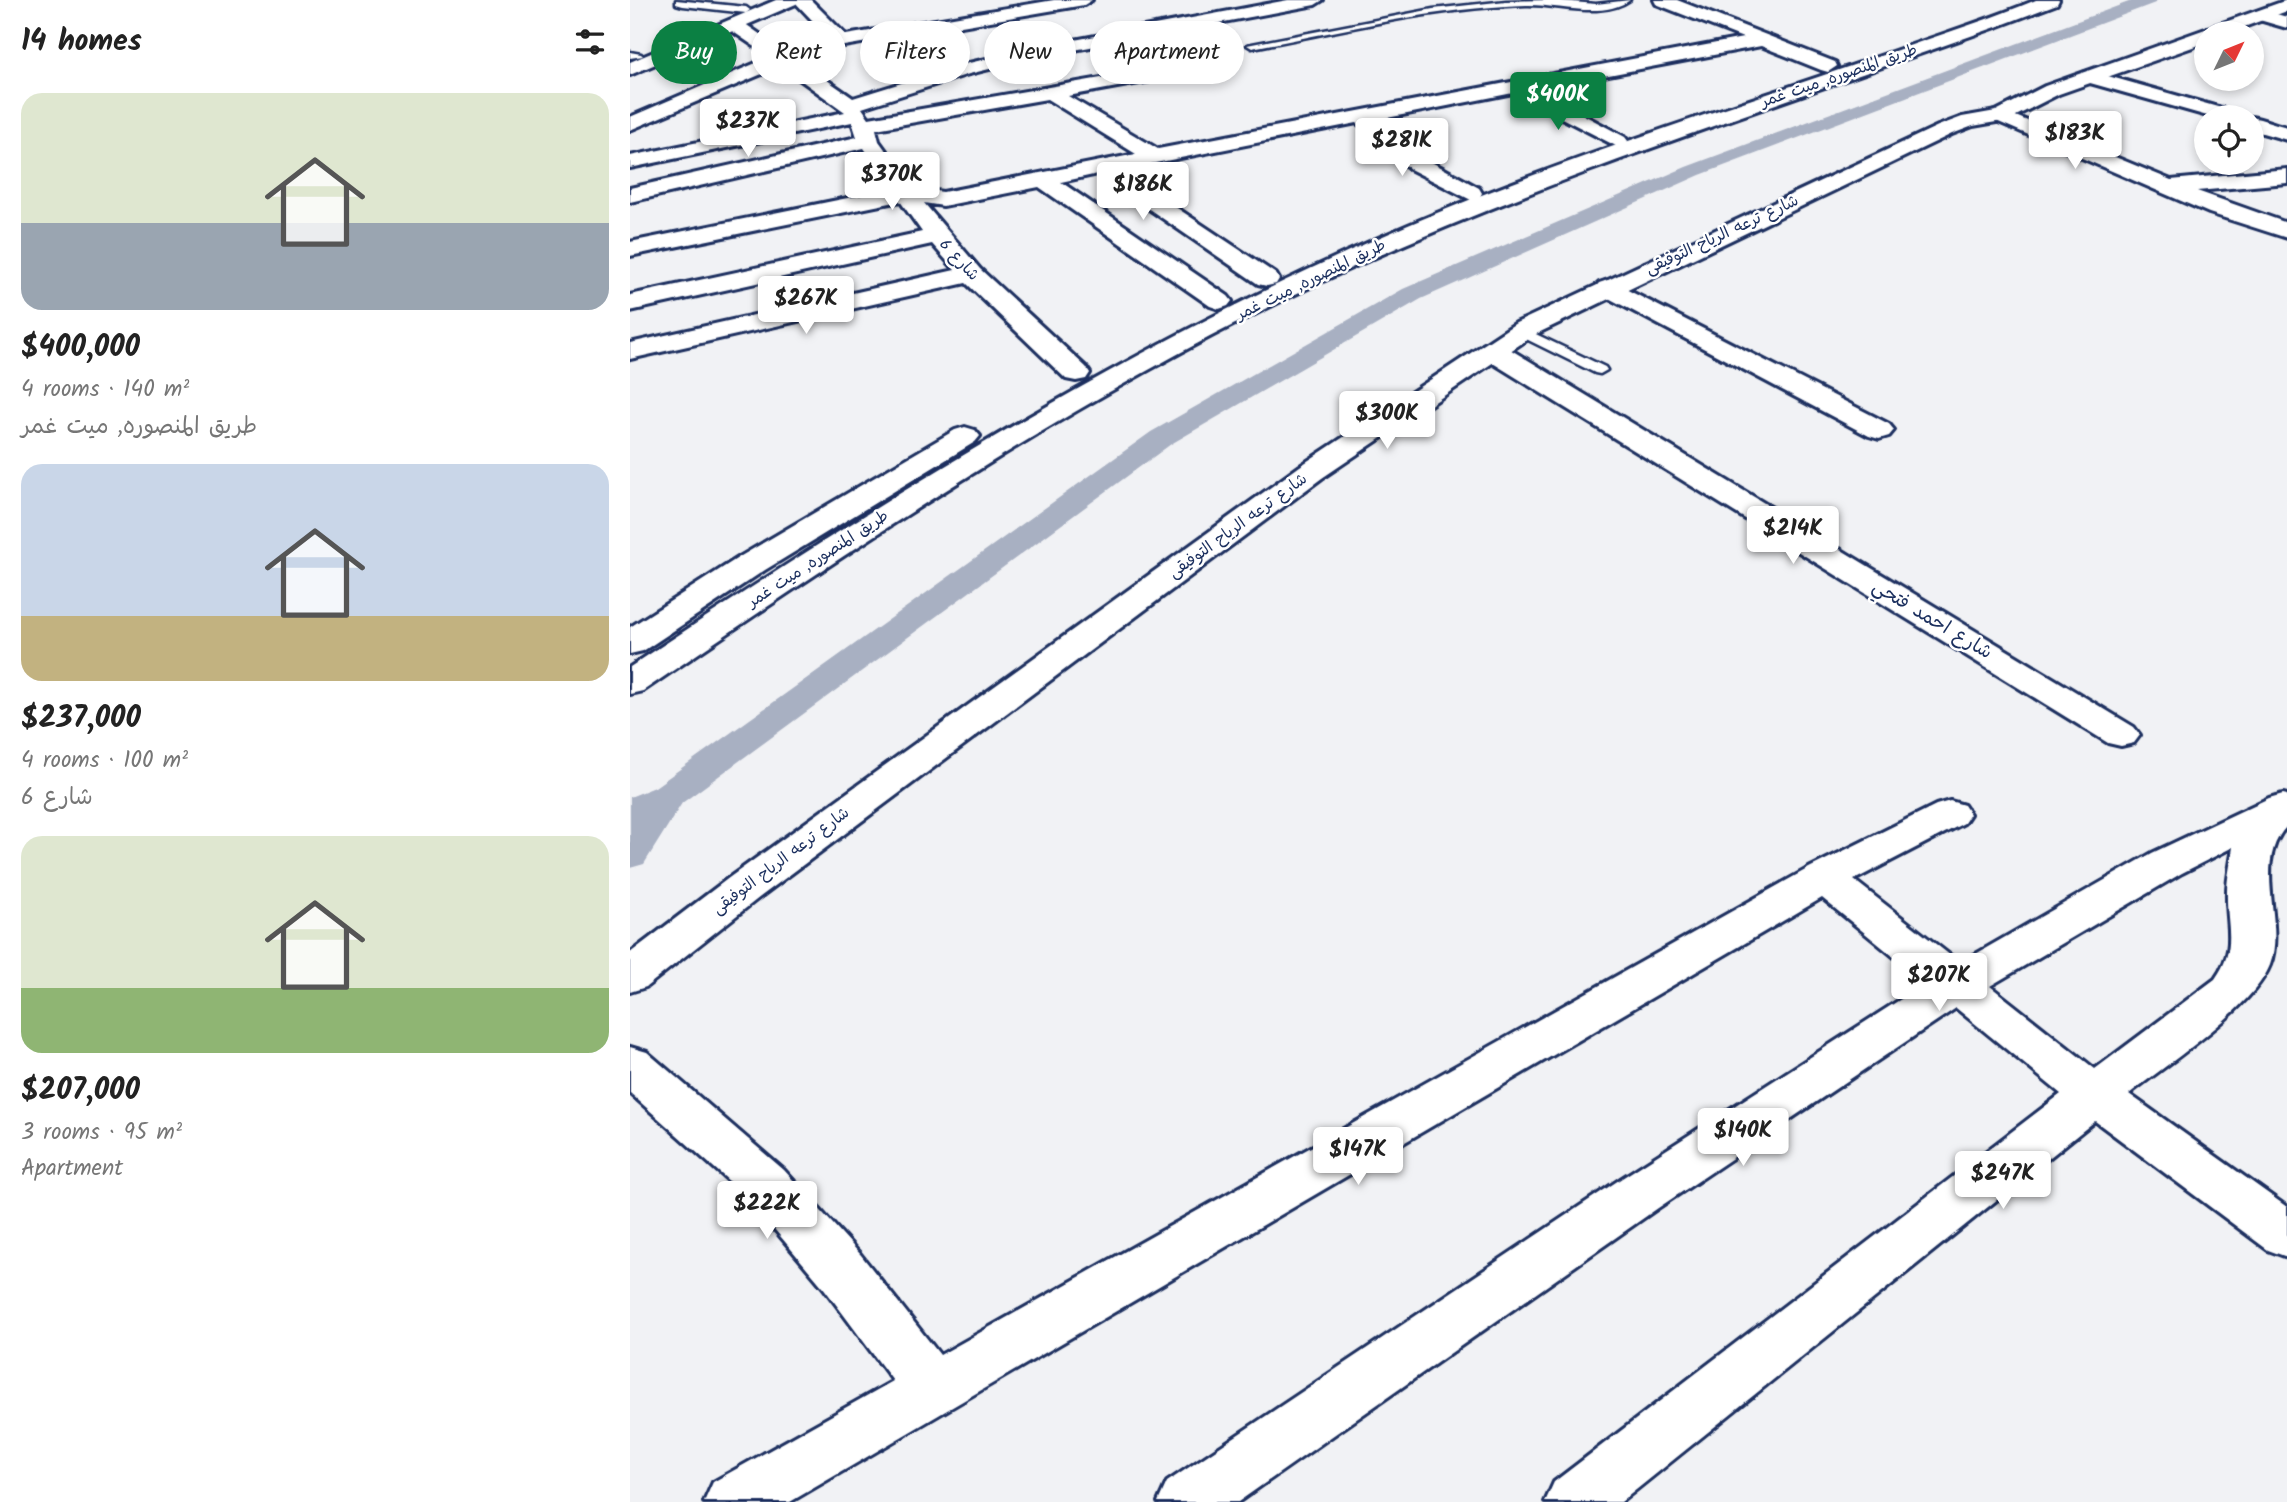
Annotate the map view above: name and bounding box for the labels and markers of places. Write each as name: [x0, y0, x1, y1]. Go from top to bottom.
pin: $400K: [1509, 72, 1607, 132]
pin: $237K: [699, 100, 797, 159]
pin: $183K: [2026, 111, 2124, 171]
pin: $281K: [1353, 118, 1451, 178]
pin: $370K: [843, 152, 941, 212]
pin: $186K: [1094, 162, 1192, 222]
pin: $267K: [757, 276, 855, 336]
pin: $300K: [1338, 392, 1436, 451]
pin: $214K: [1744, 506, 1842, 566]
pin: $207K: [1890, 954, 1988, 1013]
pin: $140K: [1694, 1108, 1792, 1168]
pin: $147K: [1309, 1128, 1407, 1187]
pin: $247K: [1954, 1152, 2052, 1211]
pin: $222K: [718, 1182, 816, 1241]

